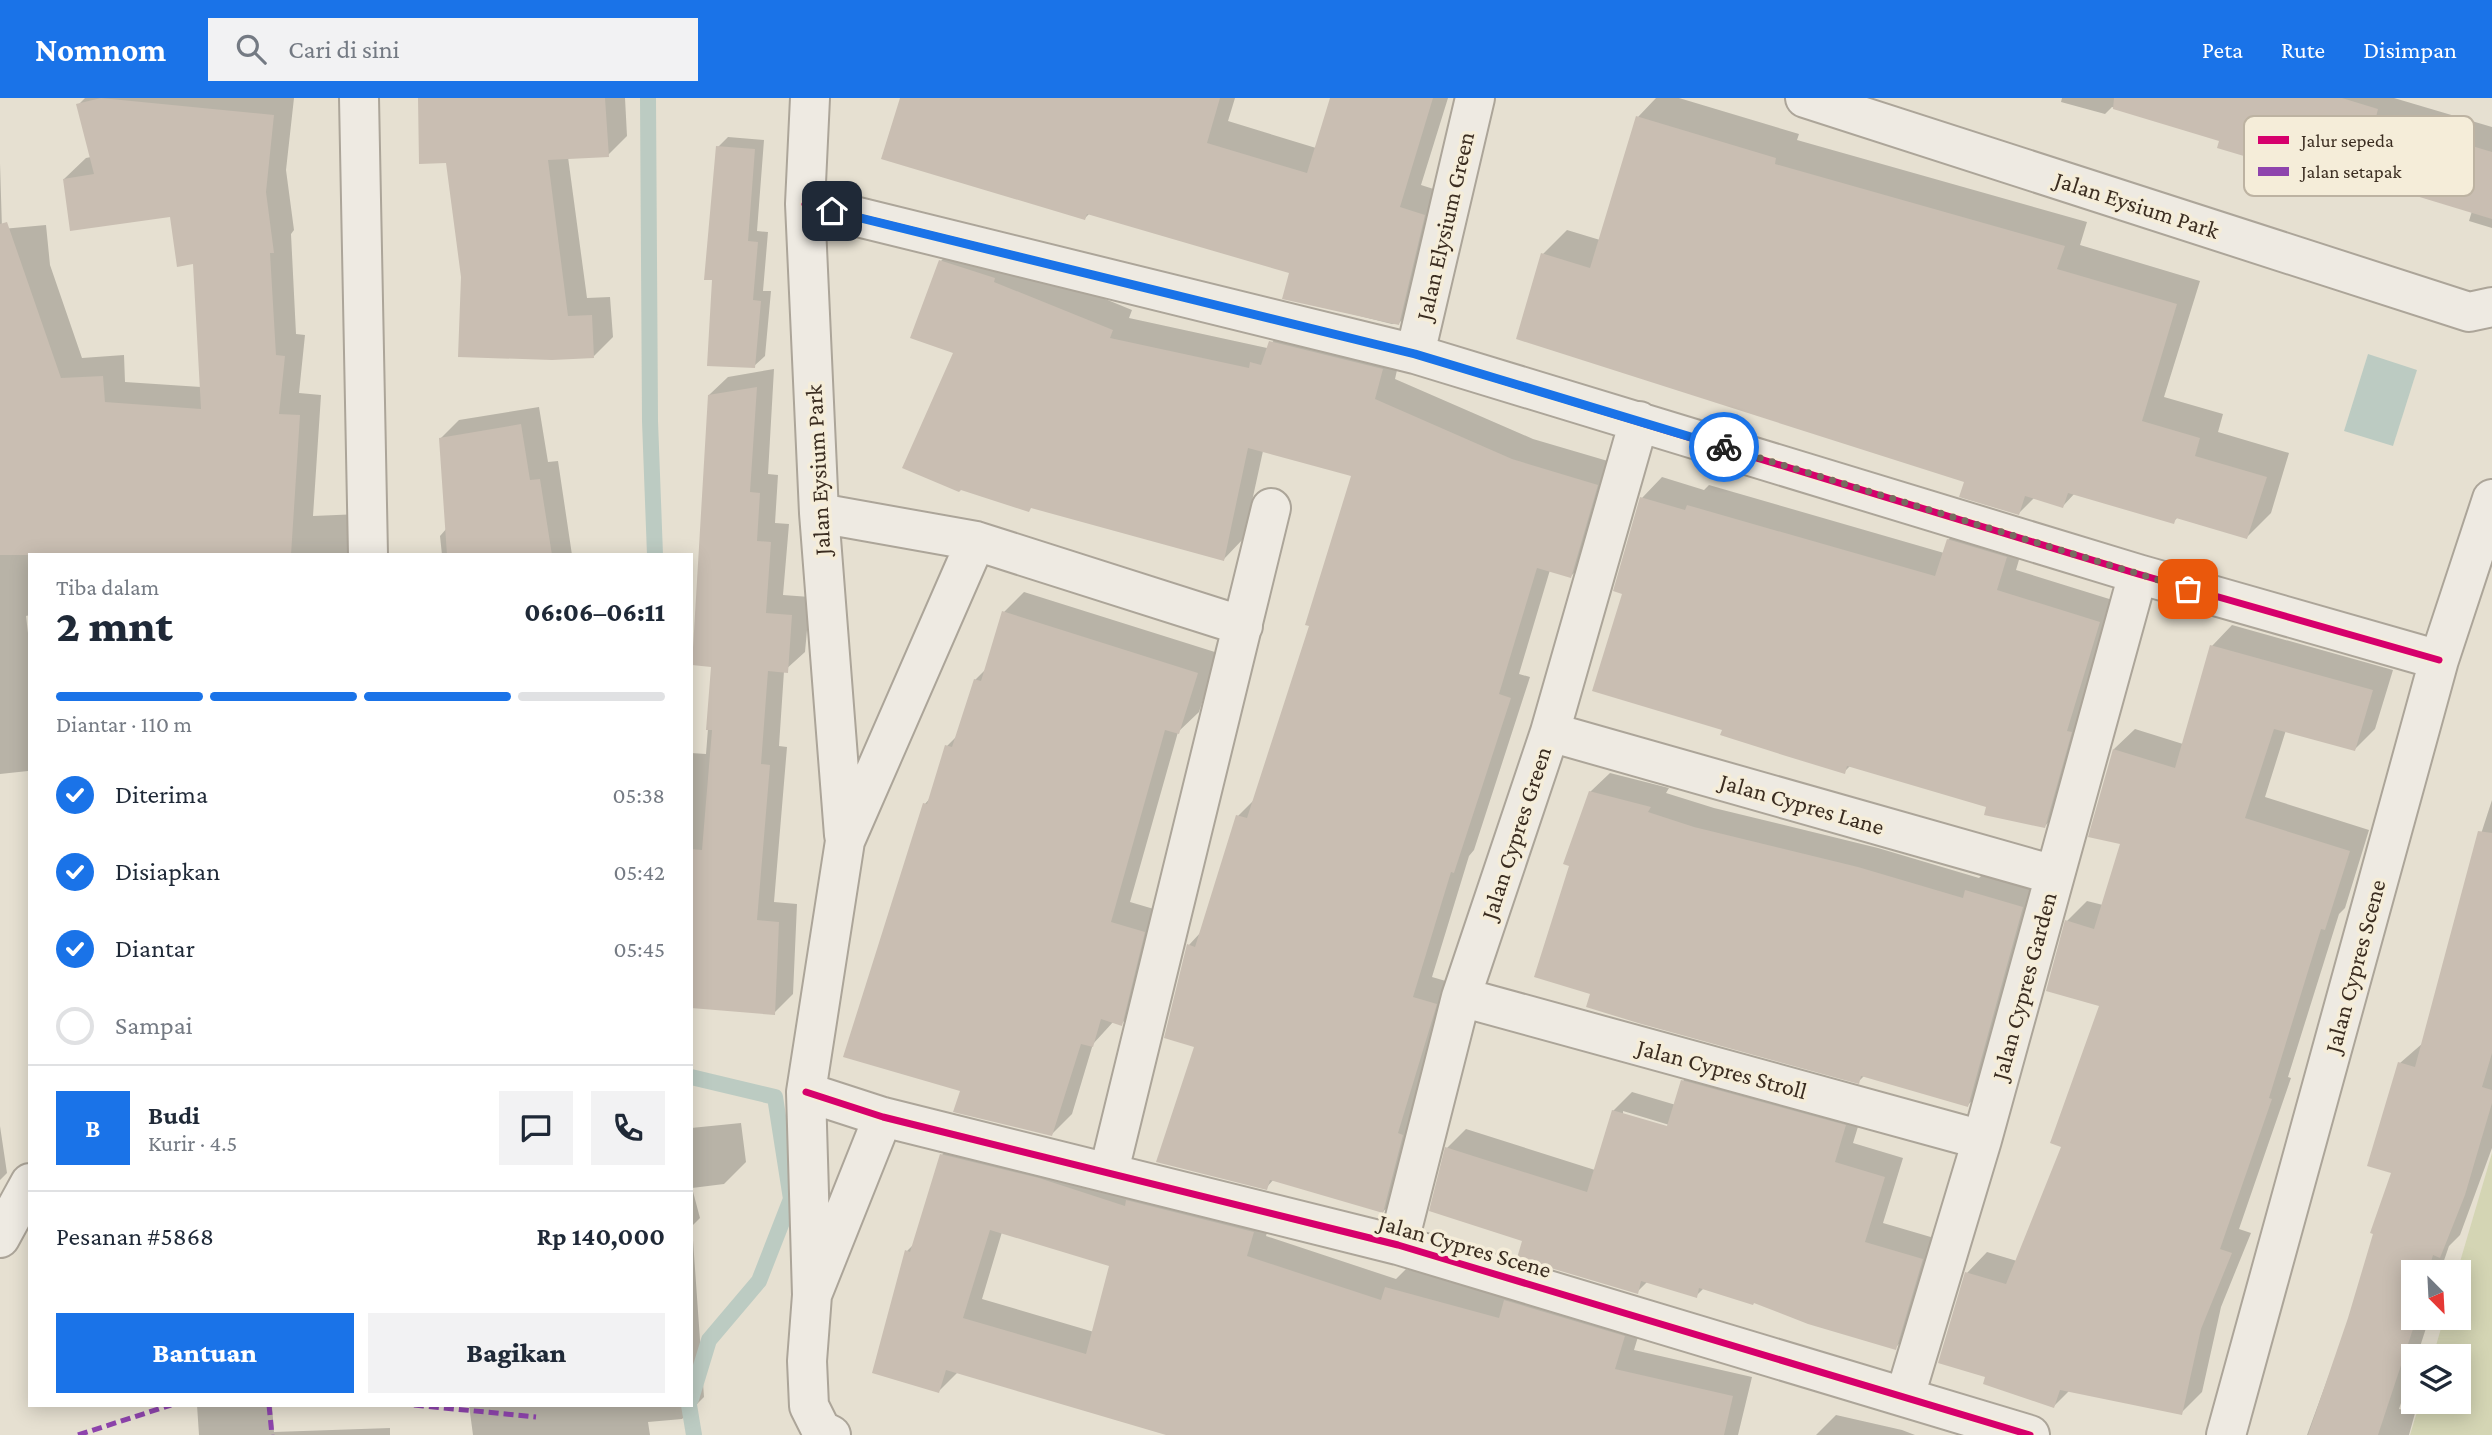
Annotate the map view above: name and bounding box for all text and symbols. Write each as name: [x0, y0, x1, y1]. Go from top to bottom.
search box: [208, 18, 698, 81]
icon: search: [232, 30, 270, 68]
text: Nomnom: [35, 31, 166, 68]
text: Cari di sini: [288, 35, 400, 64]
text: Peta: [2202, 36, 2243, 63]
text: Rute: [2281, 36, 2325, 63]
text: Disimpan: [2363, 36, 2457, 63]
legend: [2244, 116, 2474, 196]
street label: Jalan Elysium Green: [1409, 129, 1479, 325]
text: Jalur sepeda: [2299, 130, 2394, 151]
text: Jalan setapak: [2299, 161, 2403, 182]
street label: Jalan Eysium Park: [2050, 165, 2223, 244]
pin: [802, 181, 862, 241]
icon: home: [813, 192, 851, 230]
street label: Jalan Eysium Park: [800, 383, 836, 558]
courier: [1689, 412, 1759, 482]
icon: bike: [1705, 428, 1743, 466]
pin: [2158, 559, 2218, 619]
icon: bag: [2169, 570, 2207, 608]
text: Tiba dalam: [56, 574, 159, 600]
text: 06:06–06:11: [524, 598, 665, 627]
text: 2 mnt: [56, 600, 173, 651]
text: Diantar · 110 m: [56, 711, 192, 737]
street label: Jalan Cypres Green: [1474, 743, 1556, 925]
street label: Jalan Cypres Lane: [1715, 767, 1887, 840]
icon: check: [56, 776, 94, 814]
text: Diterima: [115, 780, 208, 809]
text: 05:38: [613, 782, 665, 808]
icon: check: [56, 853, 94, 891]
text: Disiapkan: [115, 857, 220, 886]
text: 05:42: [613, 859, 665, 885]
street label: Jalan Cypres Scene: [2318, 876, 2391, 1057]
street label: Jalan Cypres Garden: [1985, 889, 2062, 1085]
icon: check: [56, 930, 94, 968]
text: Diantar: [115, 934, 195, 963]
text: 05:45: [613, 936, 665, 962]
text: Sampai: [115, 1011, 193, 1040]
street label: Jalan Cypres Stroll: [1632, 1032, 1810, 1104]
button: chat: [499, 1091, 573, 1165]
button: phone: [591, 1091, 665, 1165]
text: Budi: [148, 1101, 200, 1130]
text: B: [85, 1114, 101, 1143]
text: Kurir · 4.5: [148, 1130, 237, 1156]
street label: Jalan Cypres Scene: [1374, 1207, 1555, 1283]
text: Pesanan #5868: [56, 1222, 214, 1251]
text: Rp 140,000: [536, 1222, 665, 1251]
north arrow: [2401, 1260, 2471, 1330]
map controls: [2401, 1260, 2471, 1414]
button: Bantuan: [56, 1313, 354, 1393]
button: Bagikan: [368, 1313, 665, 1393]
button: layers: [2401, 1344, 2471, 1414]

